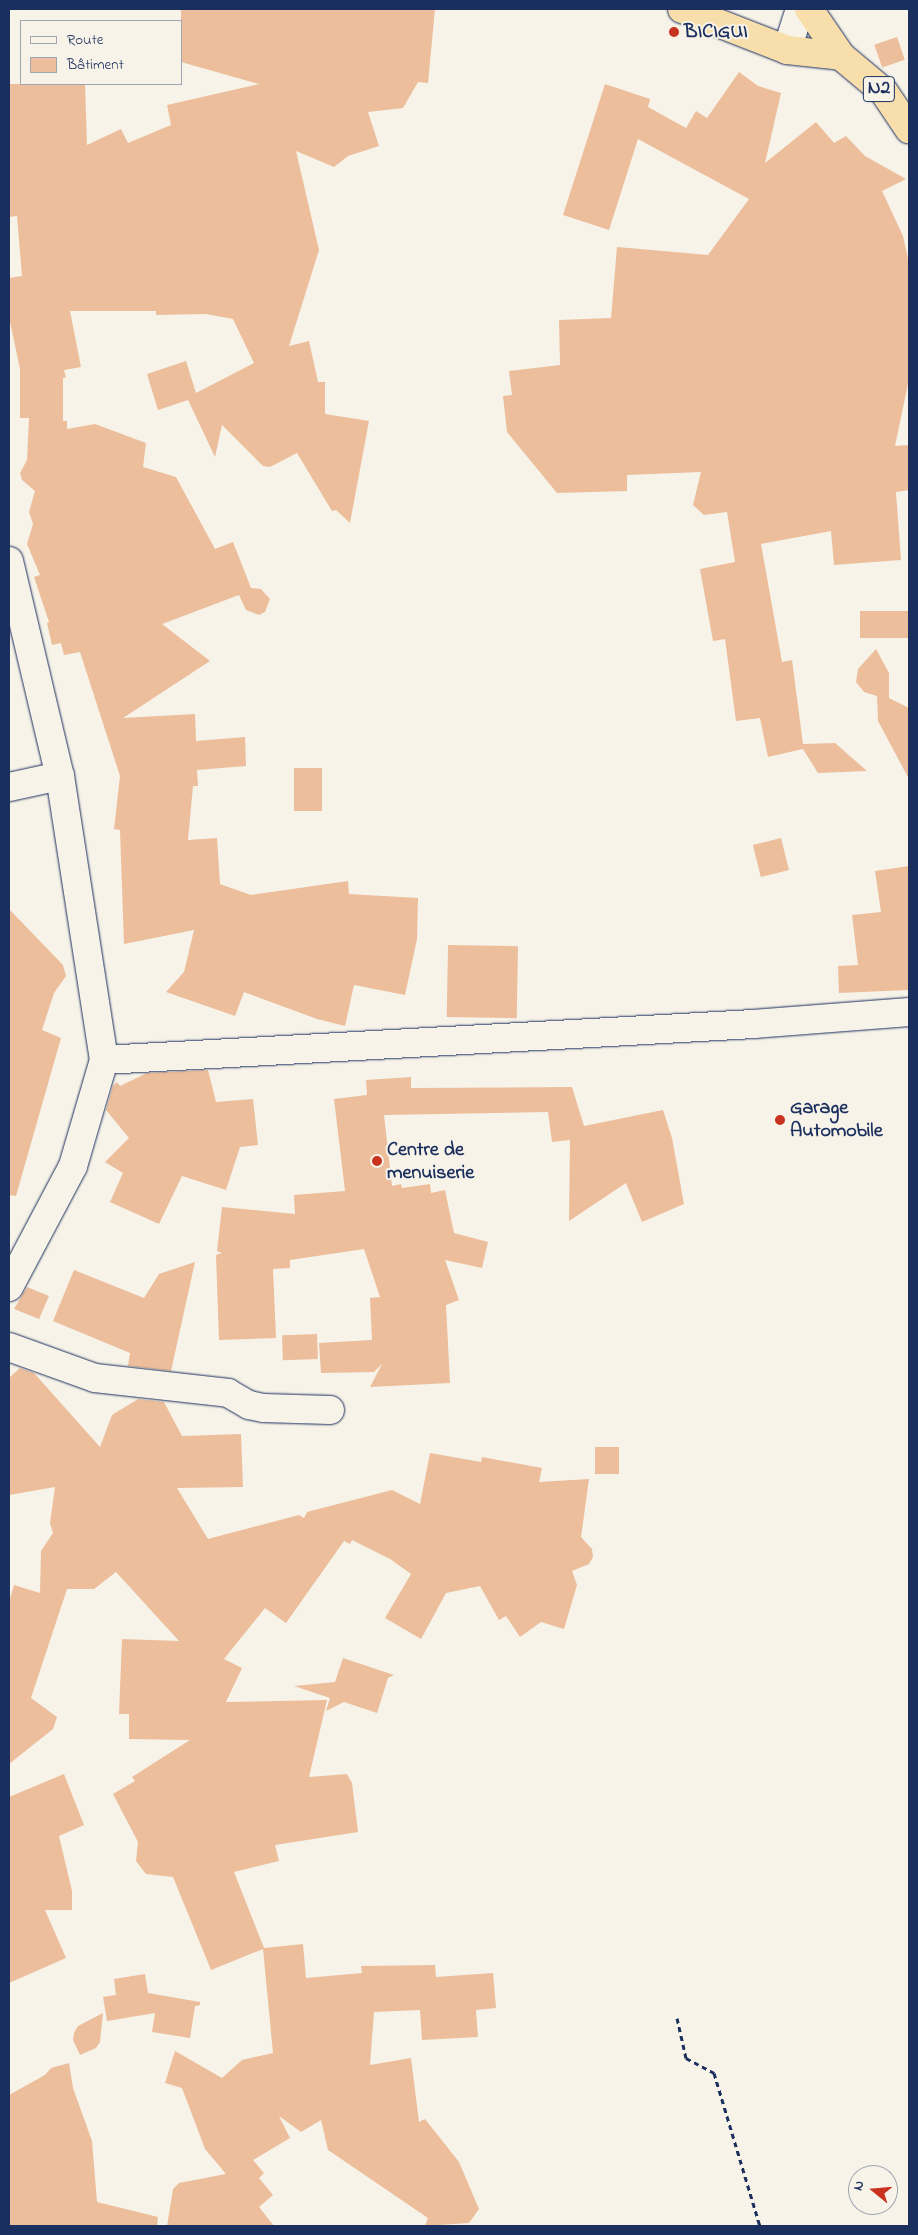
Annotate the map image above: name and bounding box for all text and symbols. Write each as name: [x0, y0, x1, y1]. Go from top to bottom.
legend: [20, 20, 182, 85]
place label: BICIGUI: [684, 20, 748, 44]
marker: BICIGUI: [668, 26, 680, 38]
text: Route: [67, 29, 103, 51]
text: Bâtiment: [67, 54, 124, 76]
road number: N2: [863, 72, 895, 106]
place label: Garage Automobile: [790, 1096, 883, 1143]
marker: Garage Automobile: [774, 1114, 786, 1126]
place label: Centre de menuiserie: [387, 1138, 474, 1185]
marker: Centre de menuiserie: [371, 1155, 383, 1167]
north arrow: [848, 2165, 898, 2215]
text: N: [848, 2178, 871, 2193]

